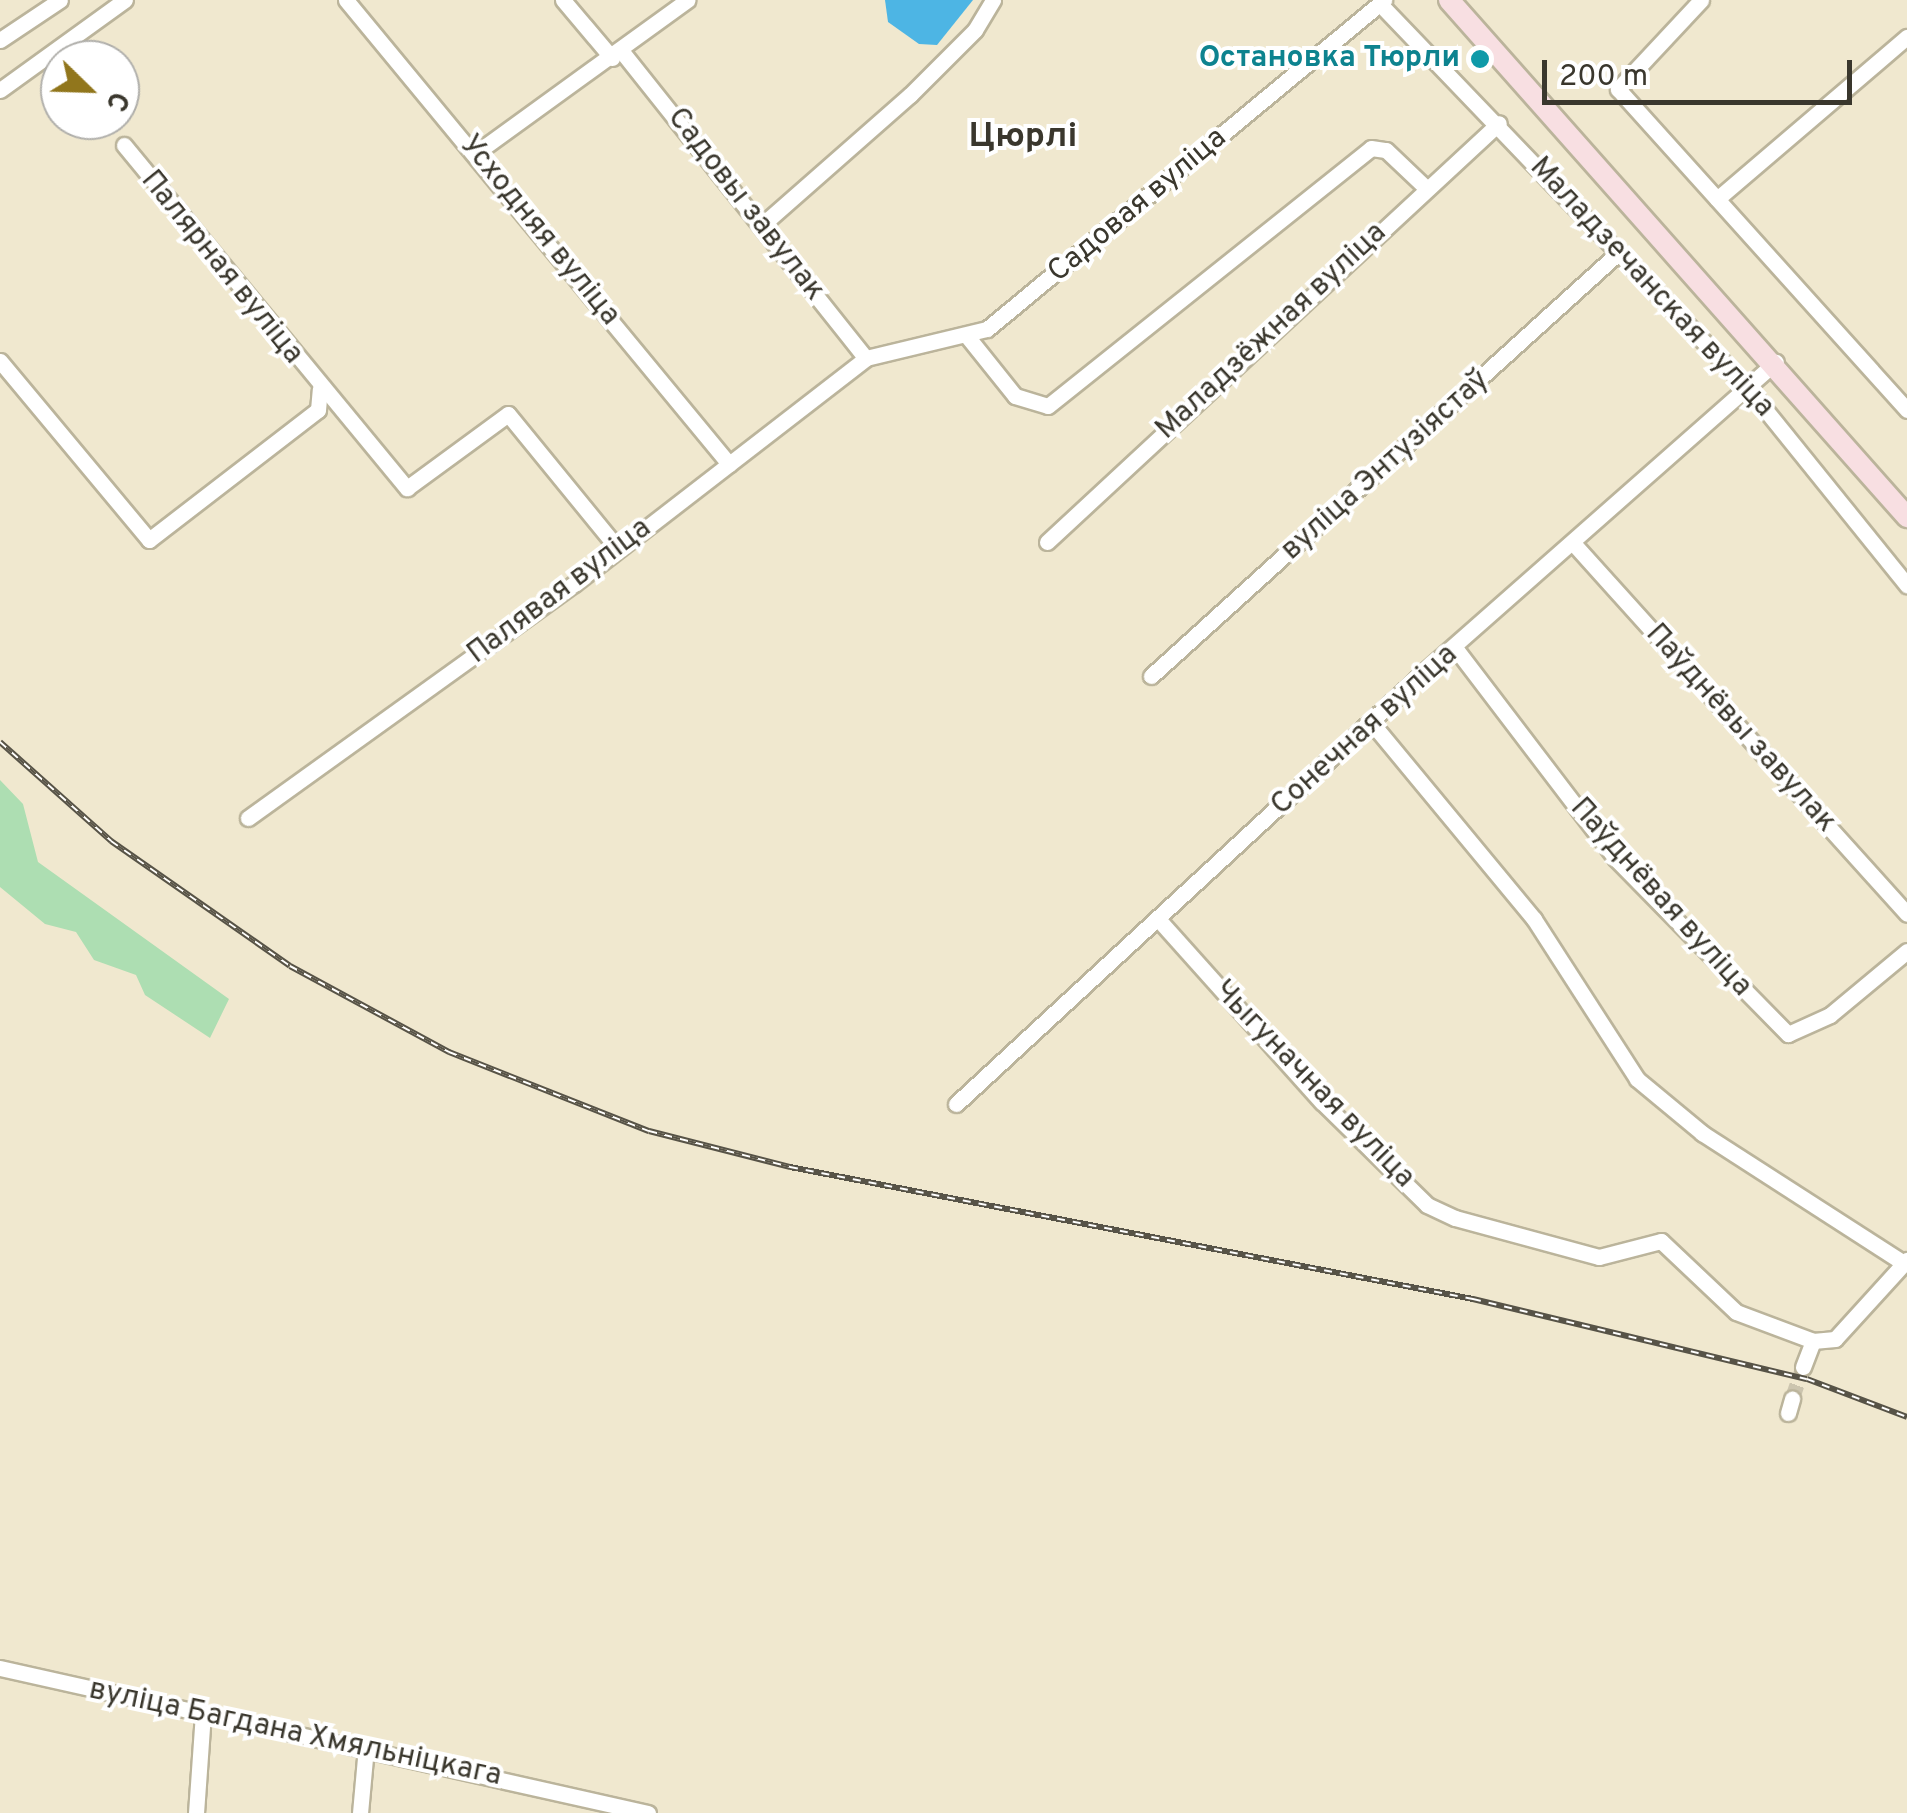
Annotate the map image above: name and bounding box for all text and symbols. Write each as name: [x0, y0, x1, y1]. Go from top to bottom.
north arrow: [40, 40, 140, 140]
scale bar: [1547, 40, 1857, 102]
place label: Остановка Тюрли: [1199, 41, 1460, 77]
marker: Остановка Тюрли: [1469, 48, 1491, 70]
text: 200 m: [1559, 59, 1648, 96]
text: С: [96, 86, 136, 116]
street label: Садовы завулак: [658, 101, 832, 309]
district label: Цюрлі: [969, 116, 1077, 158]
street label: Садовая вуліца: [1041, 121, 1235, 291]
street label: Усходняя вуліца: [451, 128, 627, 334]
street label: Маладзечанская вуліца: [1521, 150, 1781, 426]
street label: Палярная вуліца: [132, 164, 310, 372]
street label: Маладзёжная вуліца: [1149, 216, 1395, 448]
street label: вуліца Энтузіястаў: [1275, 363, 1497, 569]
street label: Палявая вуліца: [461, 511, 659, 673]
street label: Паўднёвы завулак: [1637, 617, 1843, 841]
street label: Сонечная вуліца: [1264, 638, 1466, 824]
street label: Паўднёвая вуліца: [1561, 791, 1759, 1005]
street label: Чыгуначная вуліца: [1205, 974, 1421, 1196]
street label: вуліца Багдана Хмяльніцкага: [85, 1673, 505, 1795]

